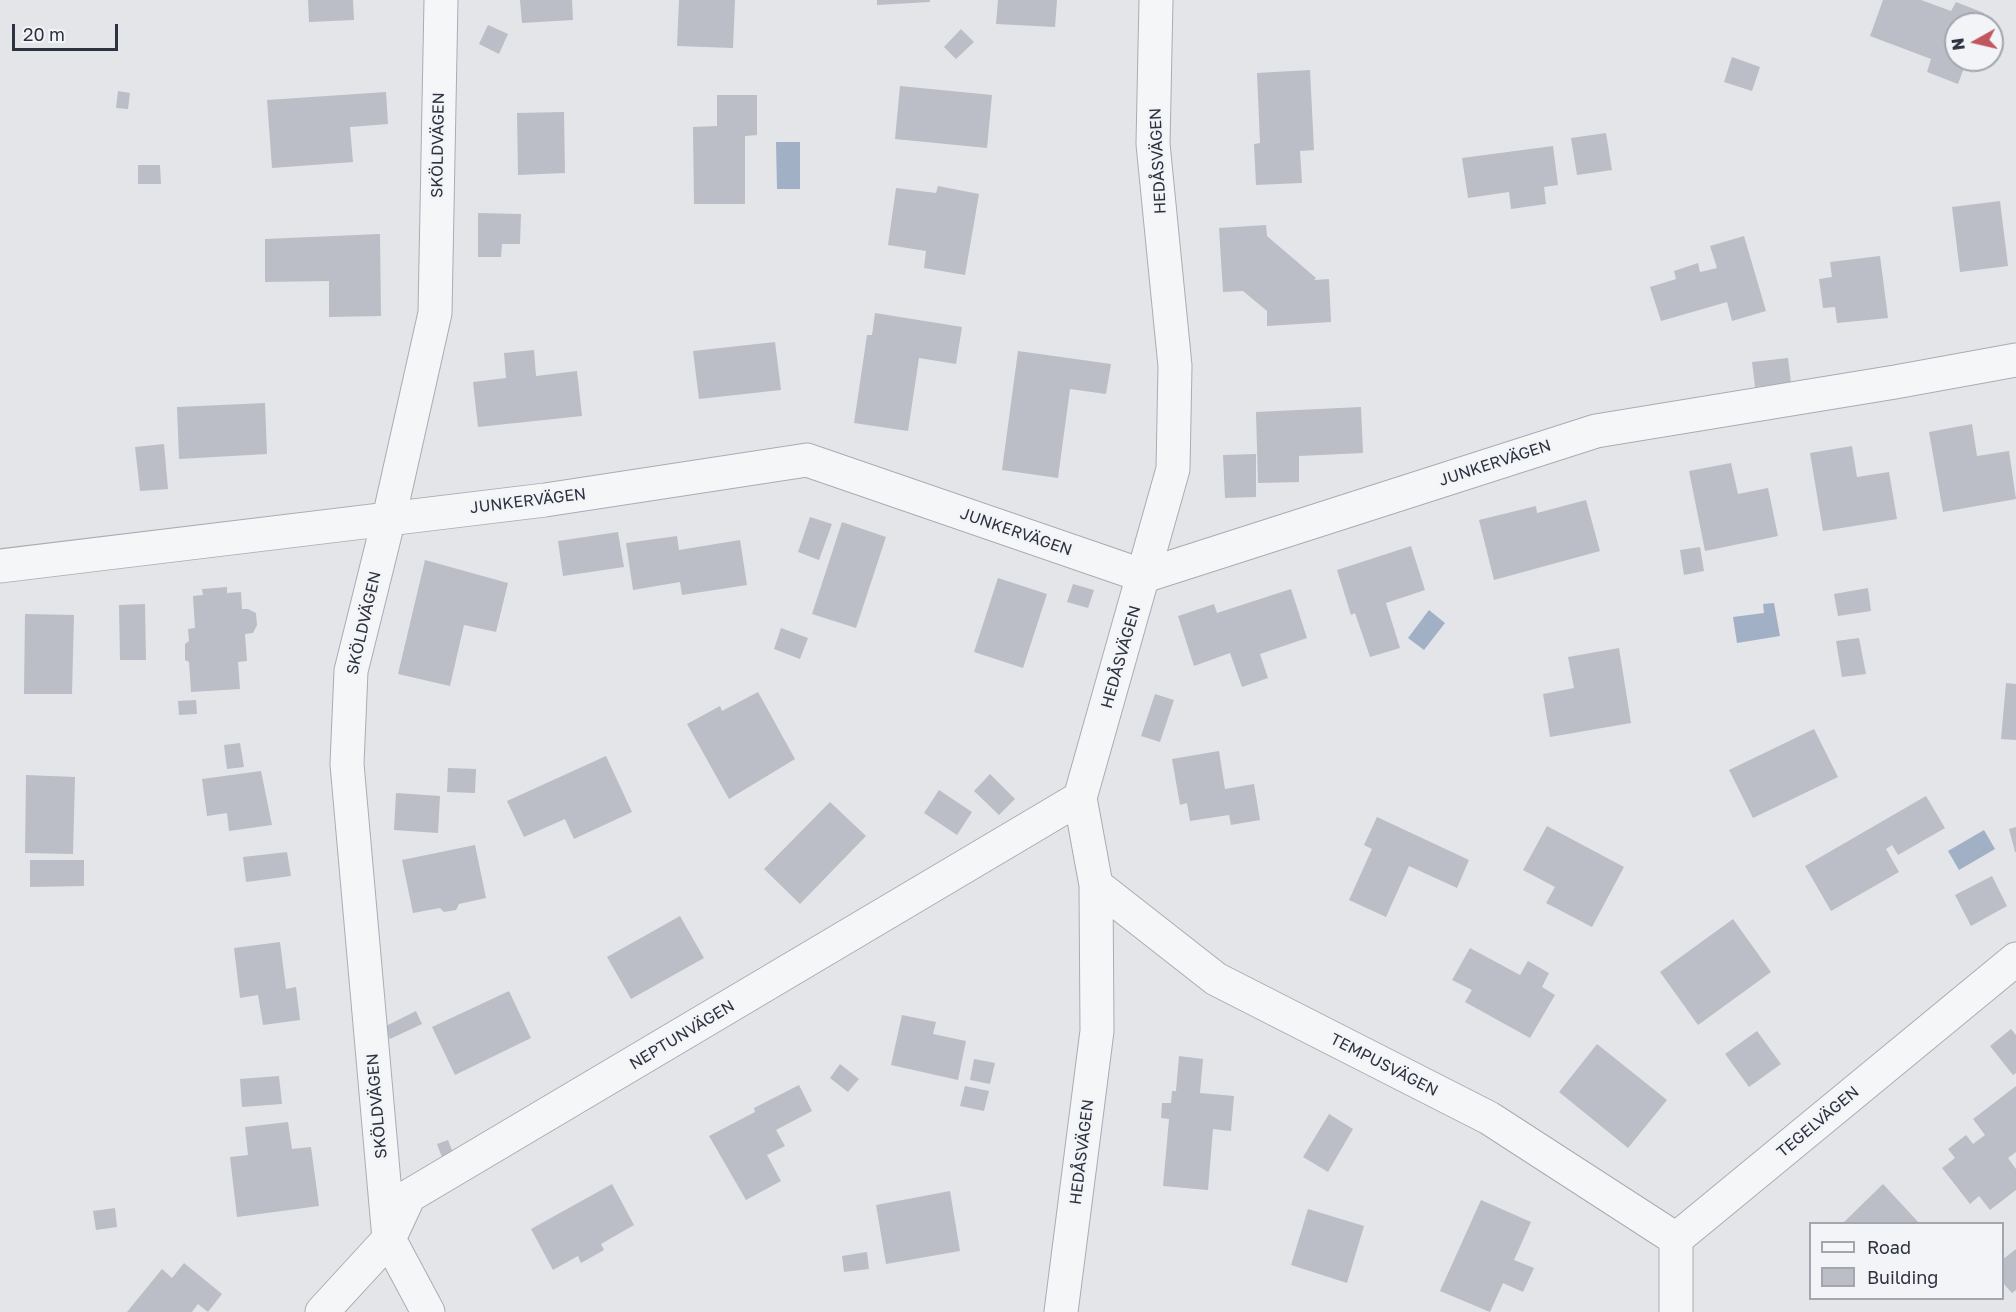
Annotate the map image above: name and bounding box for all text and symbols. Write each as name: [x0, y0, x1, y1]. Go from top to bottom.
scale bar: [15, 12, 122, 50]
north arrow: [1944, 12, 2004, 72]
text: 20 m: [23, 23, 65, 45]
text: N: [1947, 37, 1969, 52]
street label: SKÖLDVÄGEN: [427, 92, 449, 198]
street label: HEDÅSVÄGEN: [1146, 107, 1170, 215]
street label: JUNKERVÄGEN: [1436, 436, 1554, 490]
street label: JUNKERVÄGEN: [469, 484, 587, 518]
street label: JUNKERVÄGEN: [958, 504, 1074, 560]
street label: SKÖLDVÄGEN: [343, 569, 385, 677]
street label: HEDÅSVÄGEN: [1097, 603, 1145, 711]
street label: NEPTUNVÄGEN: [626, 996, 738, 1074]
street label: TEMPUSVÄGEN: [1327, 1030, 1441, 1100]
street label: SKÖLDVÄGEN: [363, 1053, 391, 1159]
street label: TEGELVÄGEN: [1773, 1082, 1863, 1162]
street label: HEDÅSVÄGEN: [1066, 1098, 1098, 1206]
legend: [1809, 1222, 2004, 1300]
text: Road: [1867, 1236, 1911, 1258]
text: Building: [1867, 1266, 1938, 1288]

